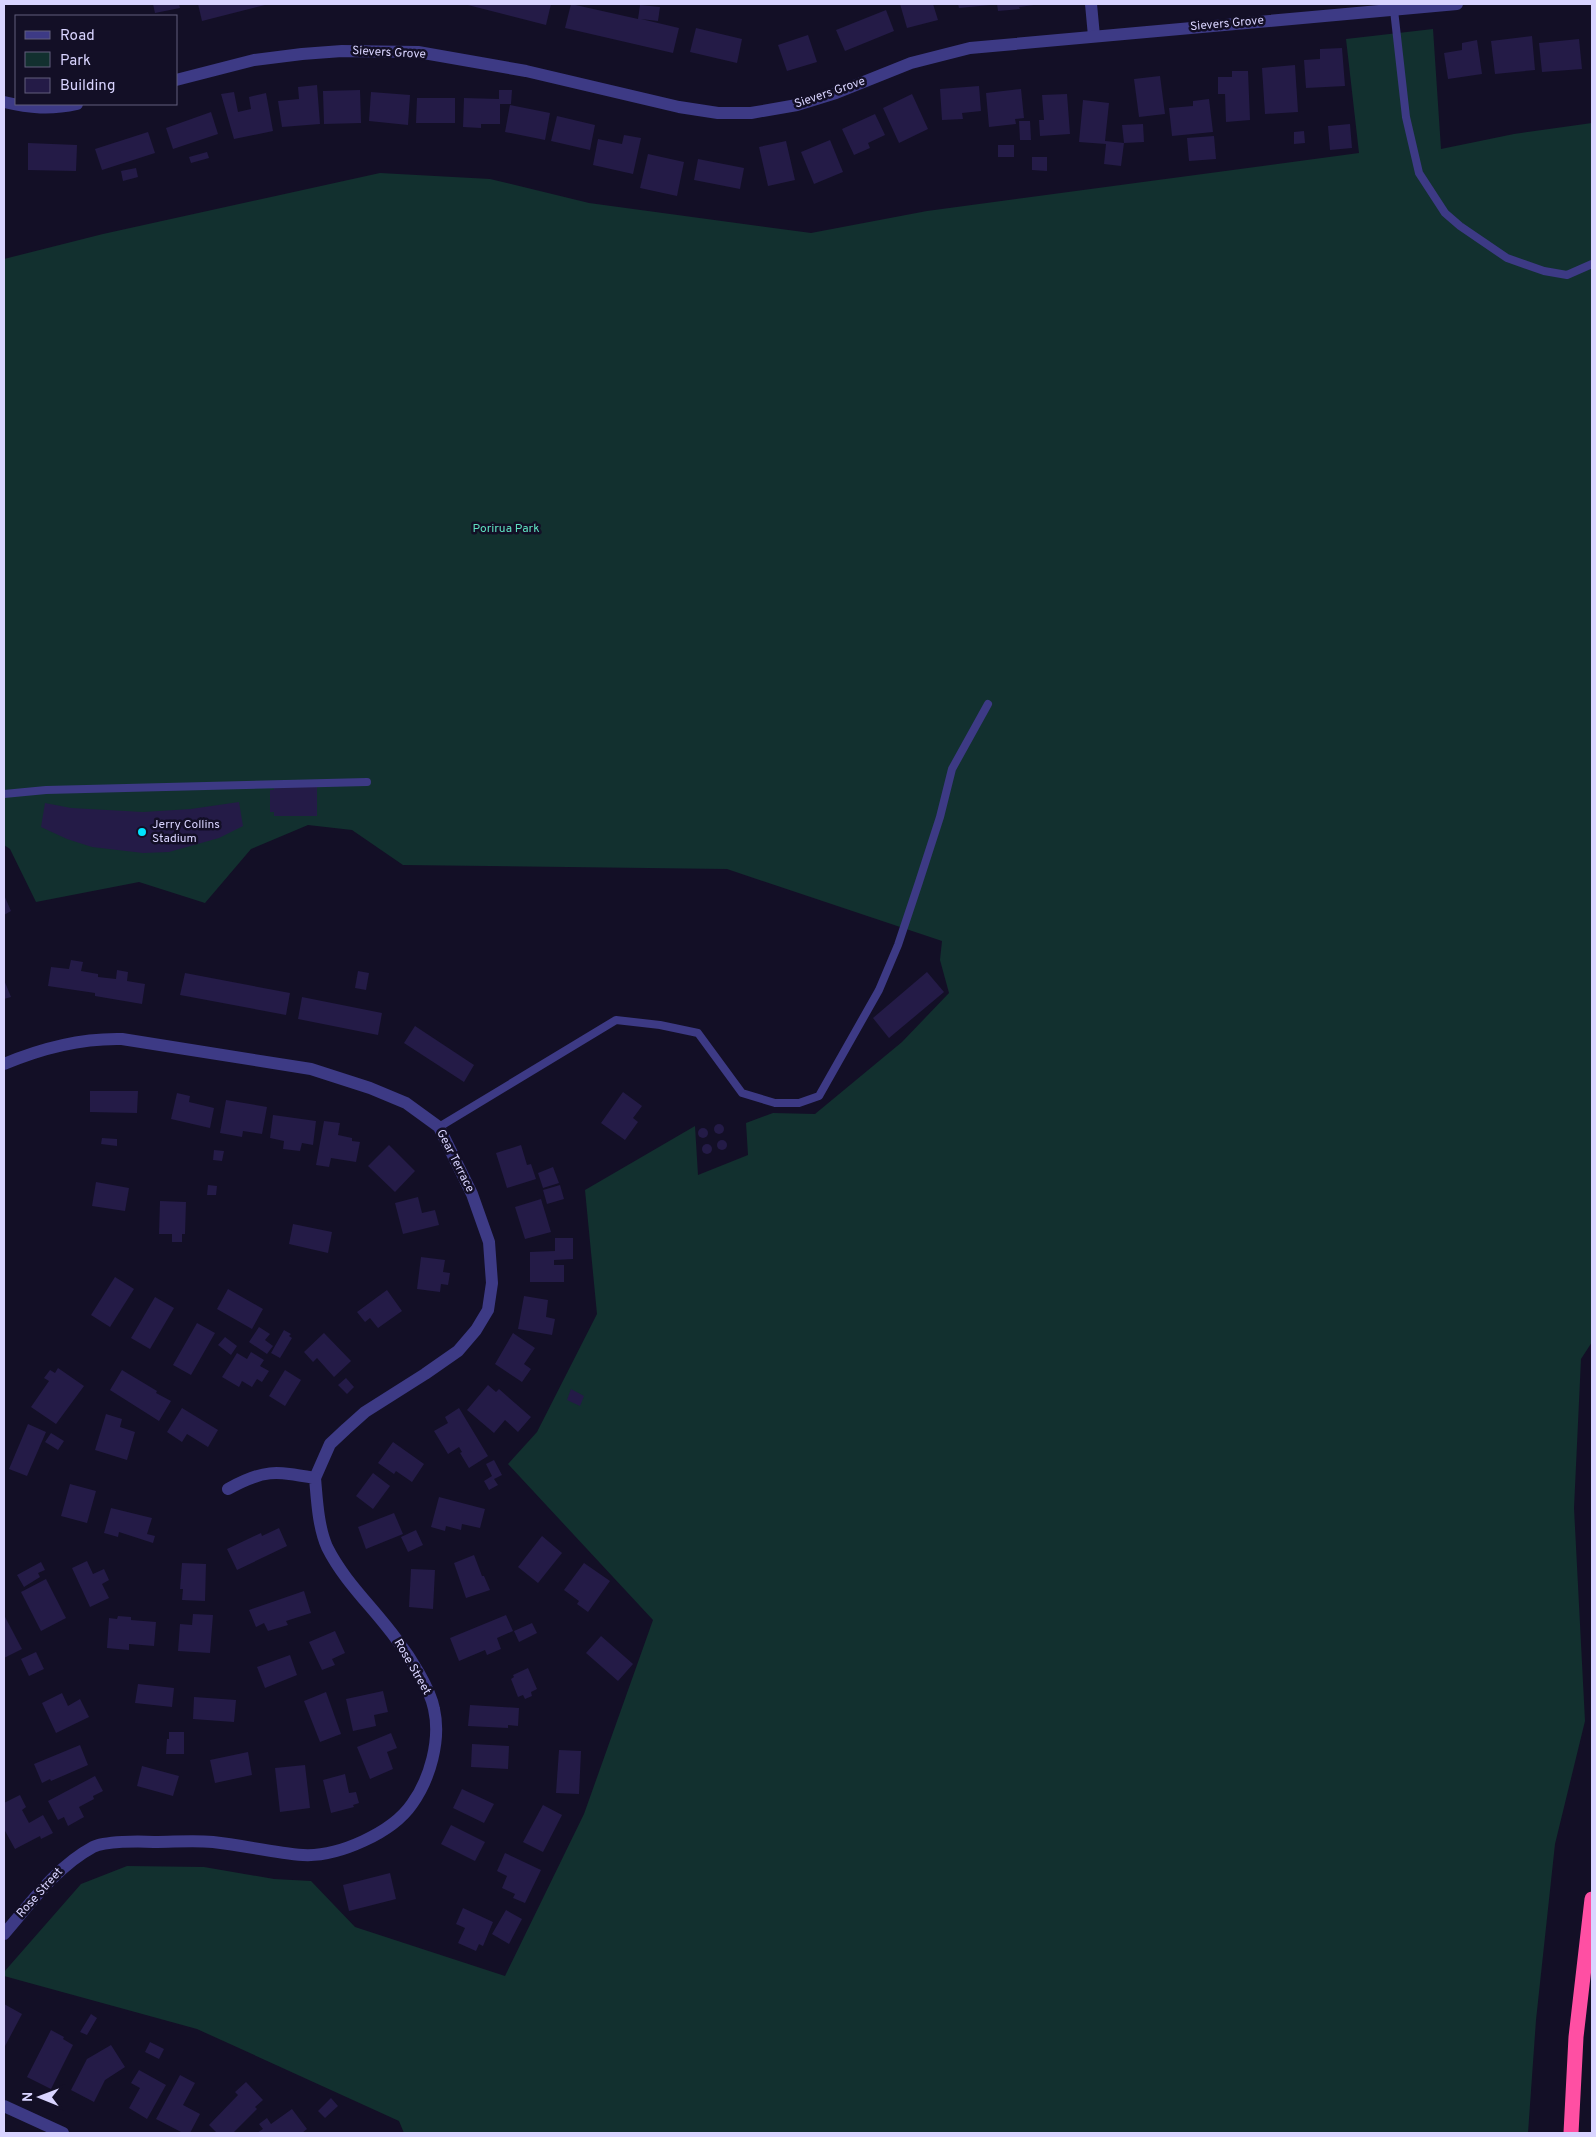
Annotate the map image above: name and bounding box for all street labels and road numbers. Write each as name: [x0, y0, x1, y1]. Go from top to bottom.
street label: Sievers Grove: [1189, 13, 1265, 35]
street label: Sievers Grove: [352, 43, 426, 63]
street label: Sievers Grove: [792, 73, 868, 113]
street label: Gear Terrace: [432, 1127, 478, 1195]
street label: Rose Street: [390, 1636, 434, 1698]
street label: Rose Street: [13, 1865, 67, 1921]

